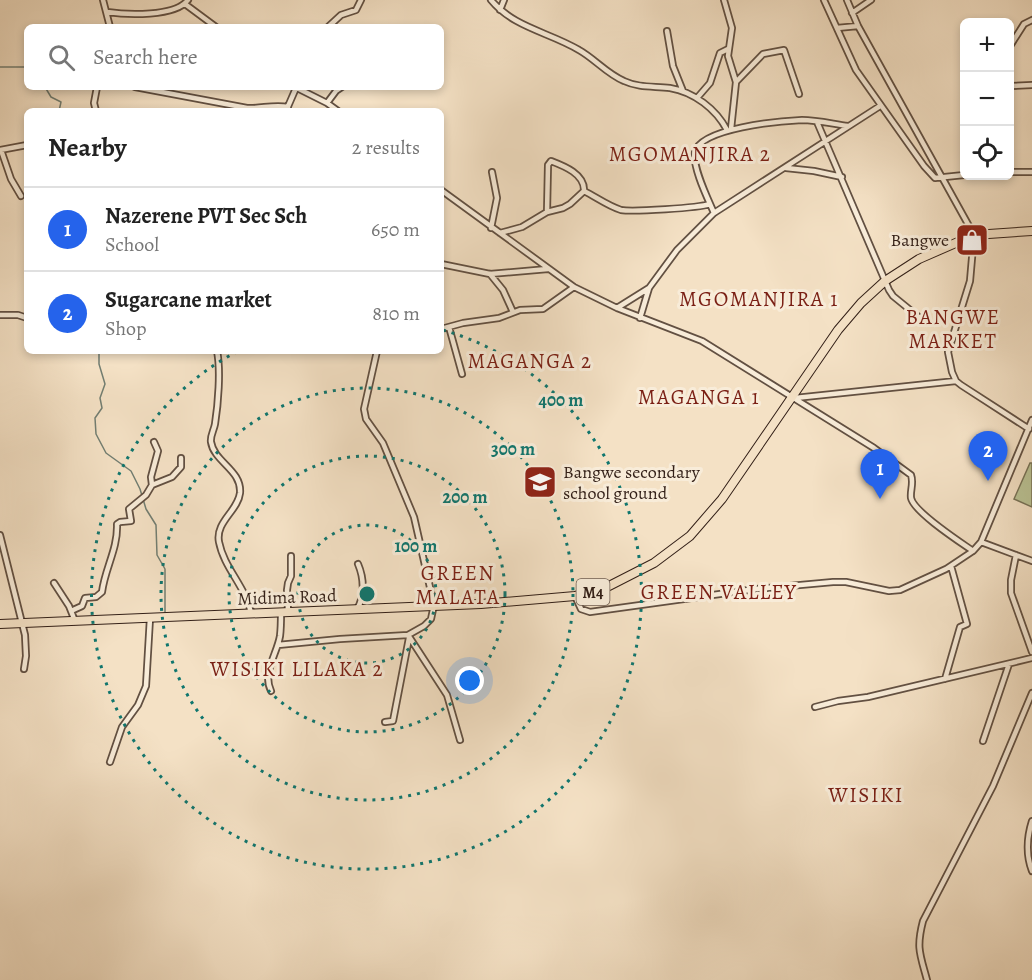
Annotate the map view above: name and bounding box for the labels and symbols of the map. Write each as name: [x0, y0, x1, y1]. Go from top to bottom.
district label: MGOMANJIRA 2: [609, 140, 771, 168]
shop icon: Bangwe: [954, 222, 990, 258]
place label: Bangwe: [891, 228, 949, 252]
district label: MGOMANJIRA 1: [679, 285, 839, 313]
district label: BANGWE MARKET: [906, 303, 1000, 355]
district label: MAGANGA 2: [467, 347, 593, 375]
district label: MAGANGA 1: [638, 383, 760, 411]
text: 400 m: [539, 388, 583, 412]
pin: 2: [968, 432, 1008, 481]
text: 300 m: [491, 437, 535, 461]
pin: 1: [860, 450, 900, 499]
place label: Bangwe secondary school ground: [563, 460, 701, 505]
school or university icon: Bangwe secondary school ground: [522, 464, 558, 500]
text: 200 m: [442, 485, 488, 509]
text: 100 m: [395, 534, 437, 558]
district label: GREEN MALATA: [415, 559, 501, 611]
district label: GREEN VALLEY: [641, 578, 797, 606]
road number: M4: [576, 579, 610, 605]
street label: Midima Road: [237, 583, 337, 611]
centre of rings: [357, 584, 377, 604]
district label: WISIKI LILAKA 2: [209, 655, 384, 683]
your location: [455, 666, 484, 695]
district label: WISIKI: [827, 781, 904, 809]

